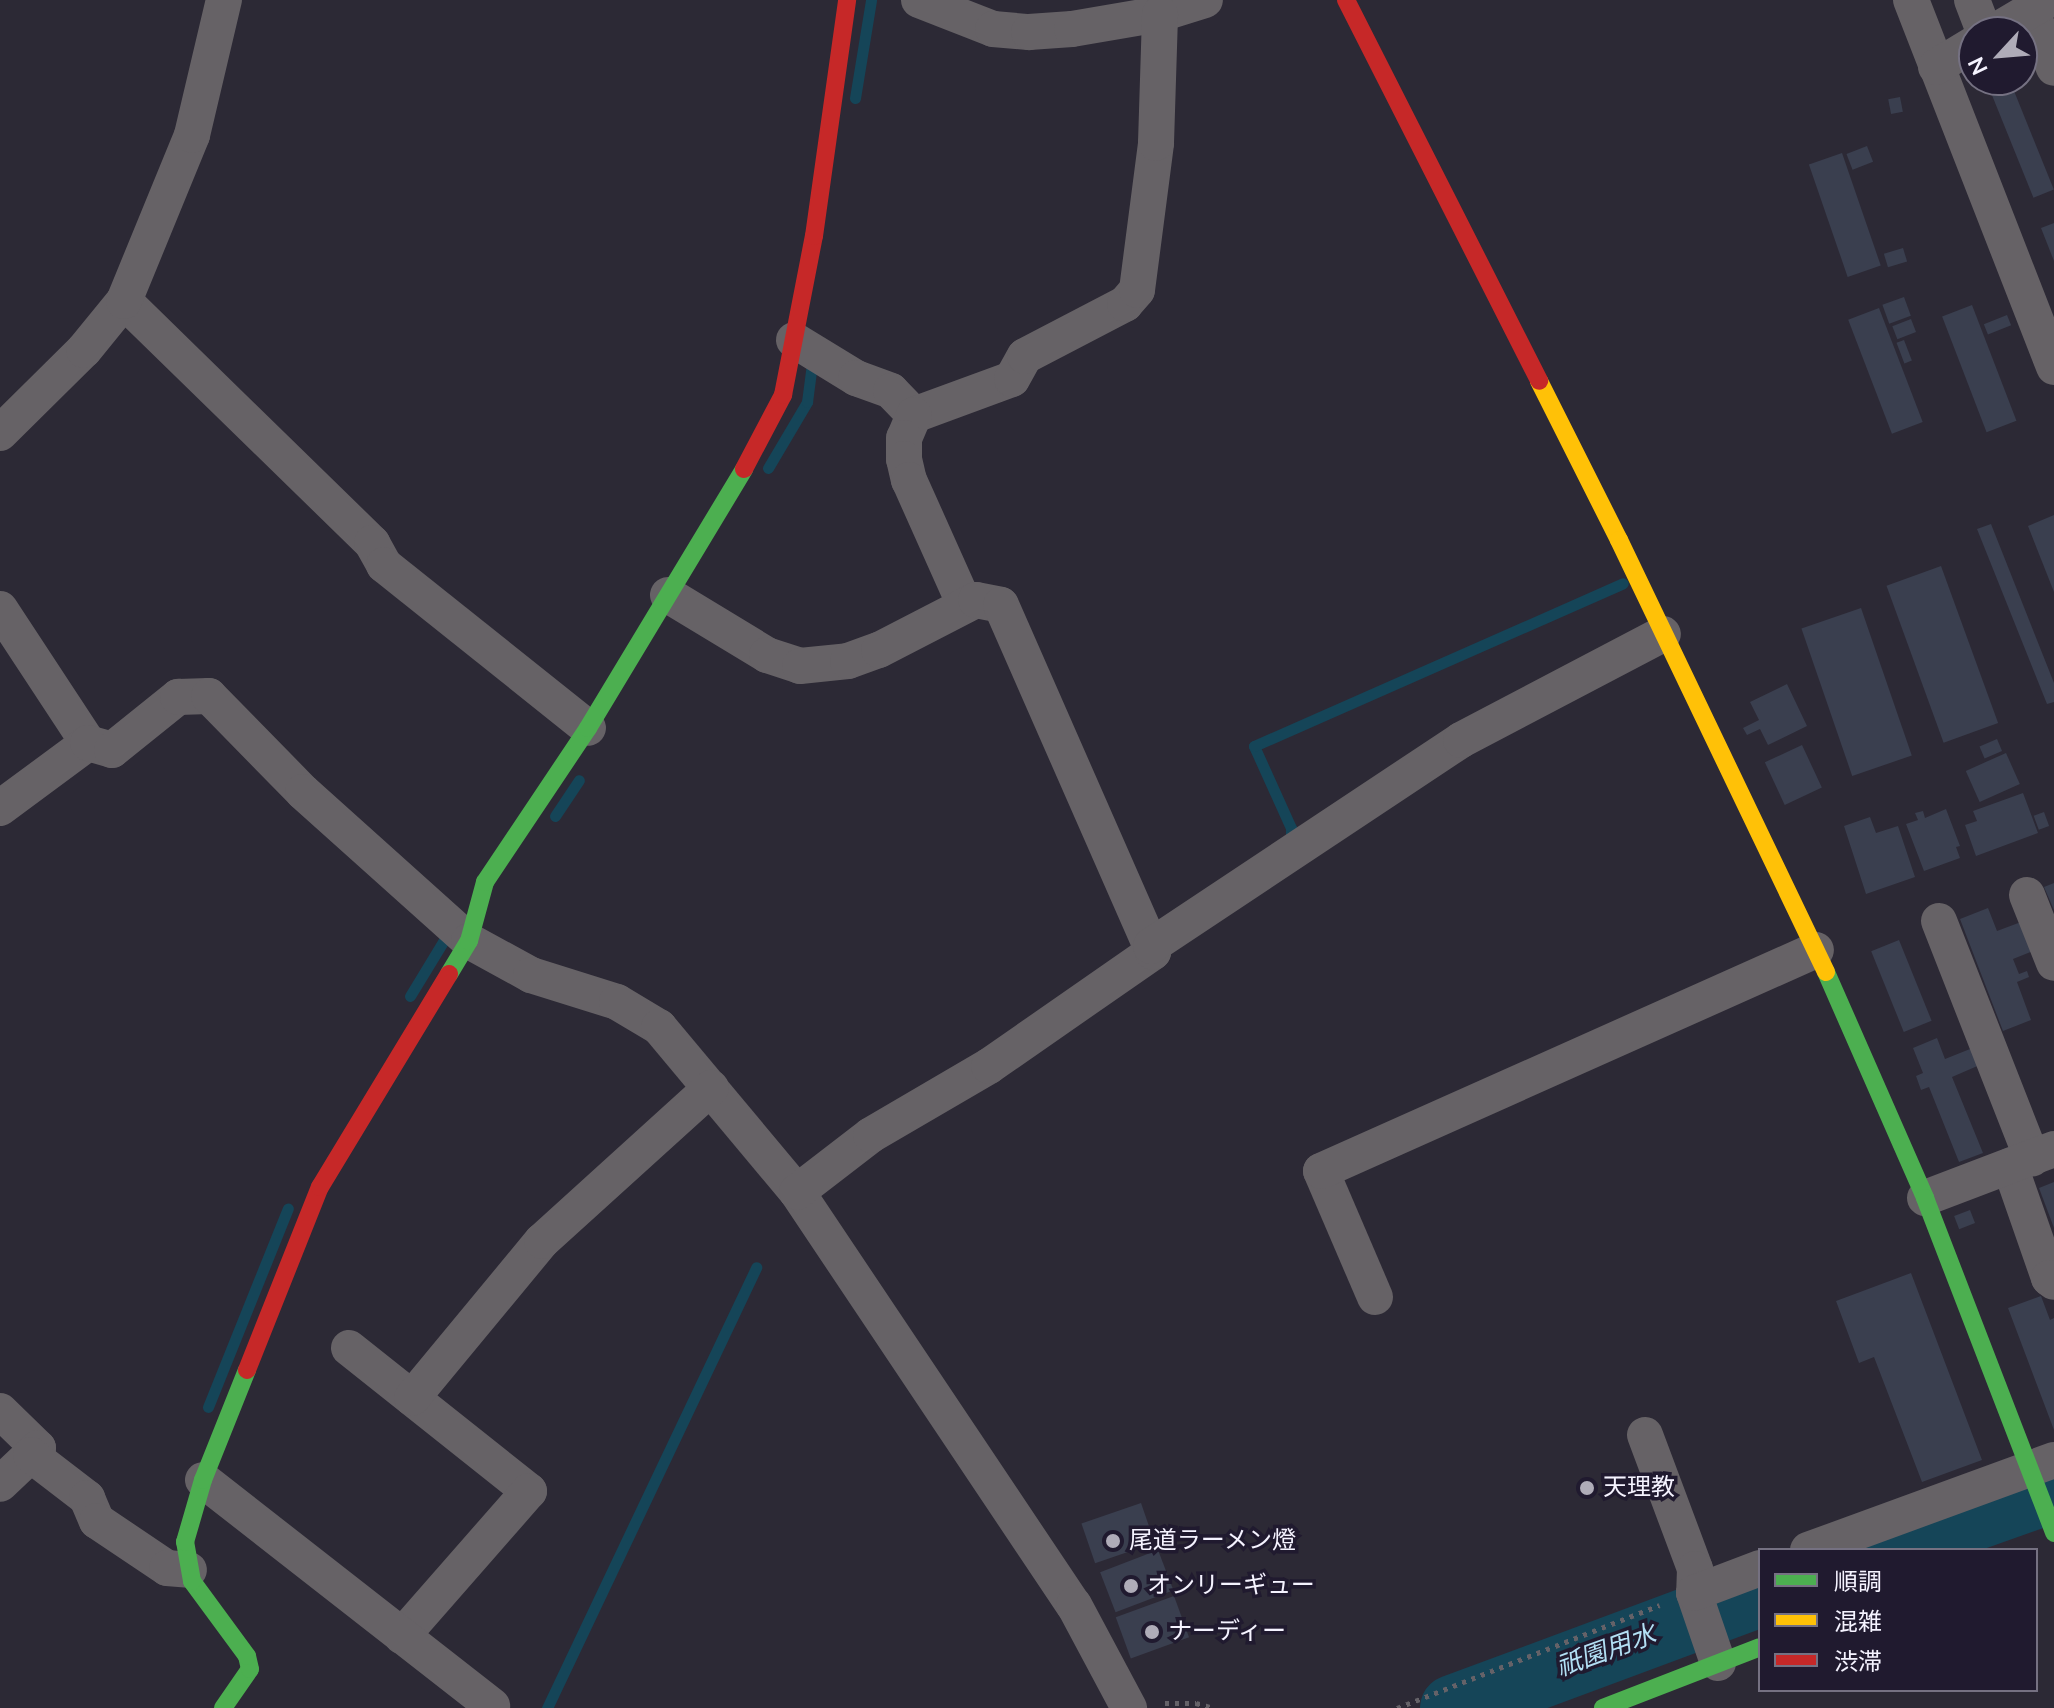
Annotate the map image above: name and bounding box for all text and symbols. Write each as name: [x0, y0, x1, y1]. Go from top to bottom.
north arrow: [1958, 16, 2038, 96]
text: N: [1961, 52, 1995, 80]
place label: 天理教: [1603, 1474, 1675, 1502]
marker: 天理教: [1578, 1479, 1596, 1497]
place label: 尾道ラーメン燈: [1129, 1527, 1297, 1555]
marker: 尾道ラーメン燈: [1104, 1532, 1122, 1550]
legend: [1758, 1548, 2038, 1692]
text: 順調: [1834, 1566, 1882, 1598]
place label: オンリーギュー: [1147, 1572, 1315, 1600]
marker: オンリーギュー: [1122, 1577, 1140, 1595]
text: 混雑: [1834, 1606, 1882, 1638]
place label: ナーディー: [1168, 1618, 1288, 1646]
water label: 祇園用水: [1552, 1619, 1660, 1683]
marker: ナーディー: [1143, 1623, 1161, 1641]
text: 渋滞: [1834, 1646, 1882, 1678]

